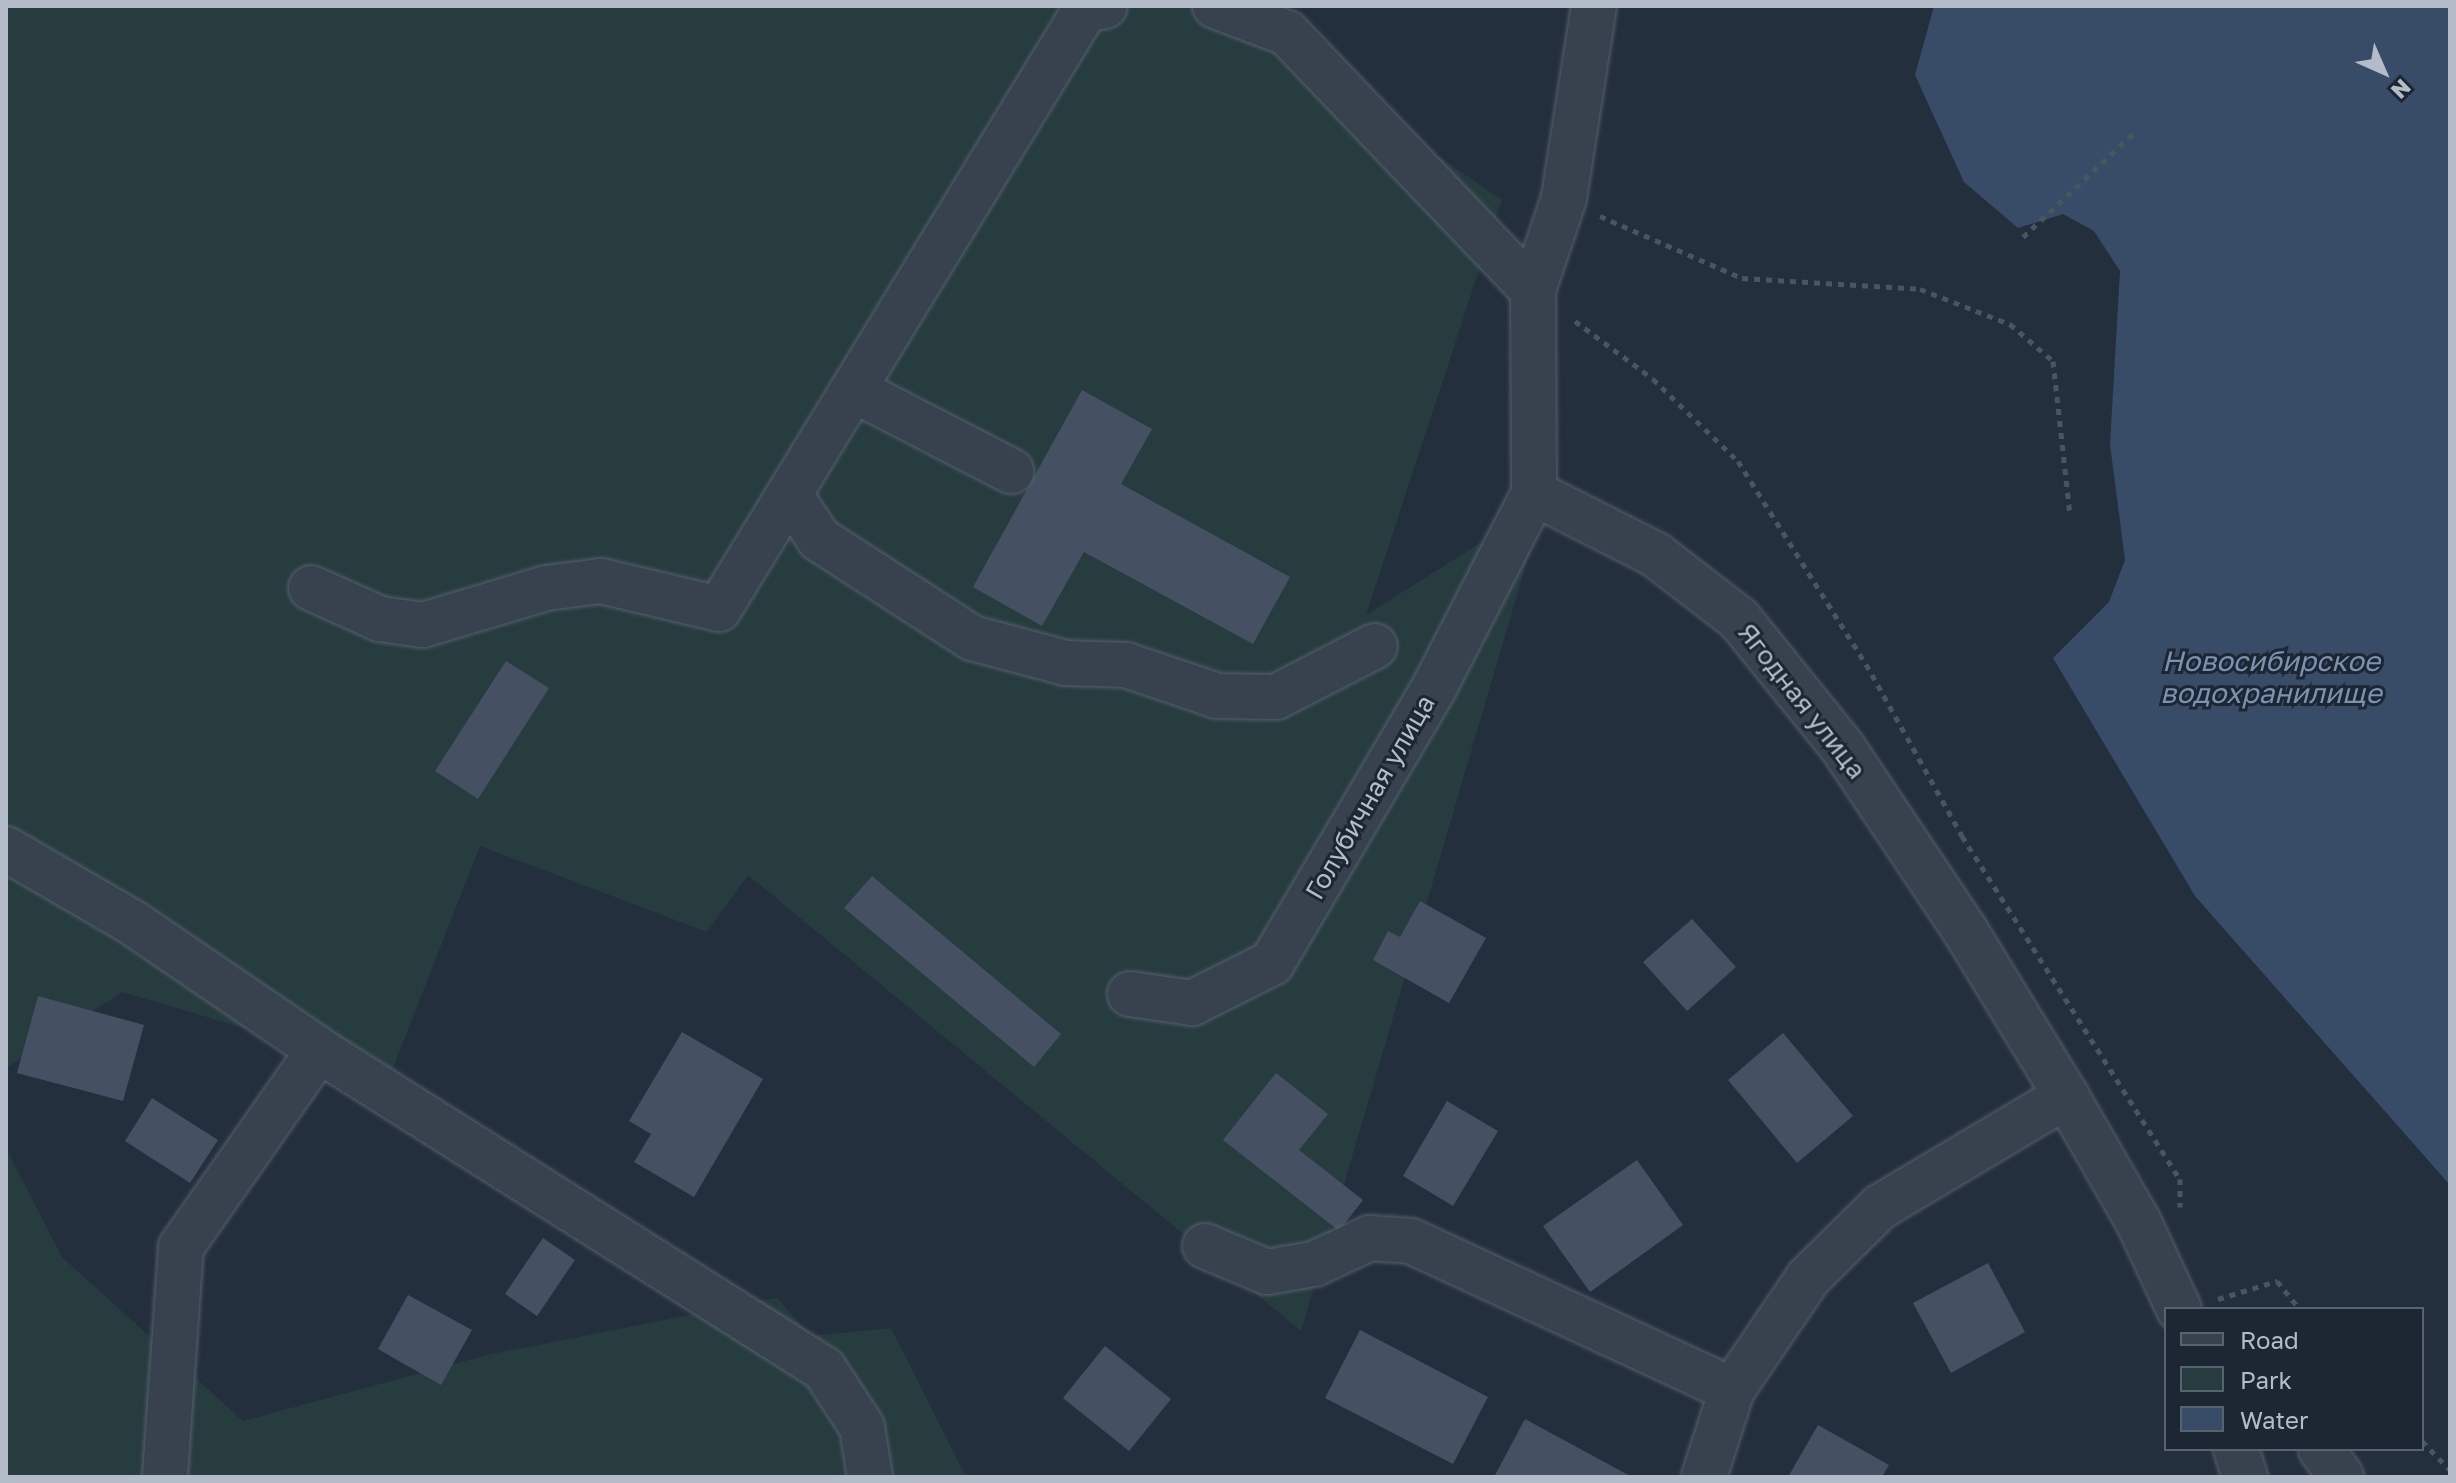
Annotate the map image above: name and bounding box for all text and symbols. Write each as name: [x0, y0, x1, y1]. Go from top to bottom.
north arrow: [2344, 32, 2424, 112]
text: N: [2386, 74, 2417, 105]
street label: Ягодная улица: [1732, 617, 1872, 785]
water label: Новосибирское водохранилище: [2160, 644, 2382, 710]
street label: Голубичная улица: [1299, 689, 1441, 905]
legend: [2164, 1307, 2424, 1451]
text: Road: [2240, 1325, 2299, 1354]
text: Park: [2240, 1365, 2292, 1394]
text: Water: [2240, 1405, 2308, 1434]

